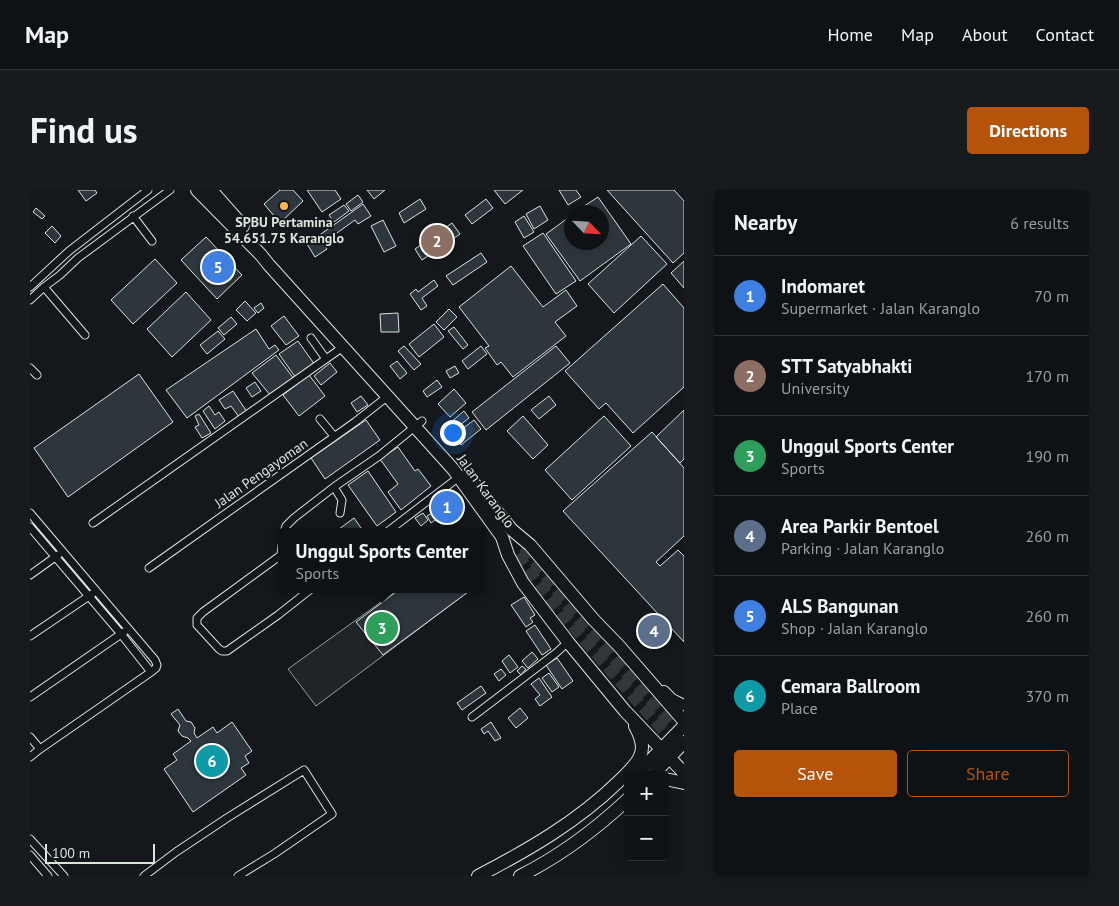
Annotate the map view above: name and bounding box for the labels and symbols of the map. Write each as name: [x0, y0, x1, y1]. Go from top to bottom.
marker: SPBU Pertamina 54.651.75 Karanglo: [278, 200, 290, 212]
north arrow: [564, 205, 609, 250]
place label: SPBU Pertamina 54.651.75 Karanglo: [224, 213, 344, 247]
pin: 2: [421, 222, 453, 260]
pin: 5: [202, 248, 234, 286]
your location: [440, 420, 466, 446]
street label: Jalan Pengayoman: [210, 434, 311, 512]
street label: Jalan Karanglo: [453, 450, 519, 531]
pin: 1: [431, 488, 463, 526]
pin: 3: [366, 609, 398, 647]
pin: 4: [638, 612, 670, 650]
pin: 6: [196, 742, 228, 780]
scale bar: [45, 841, 155, 864]

